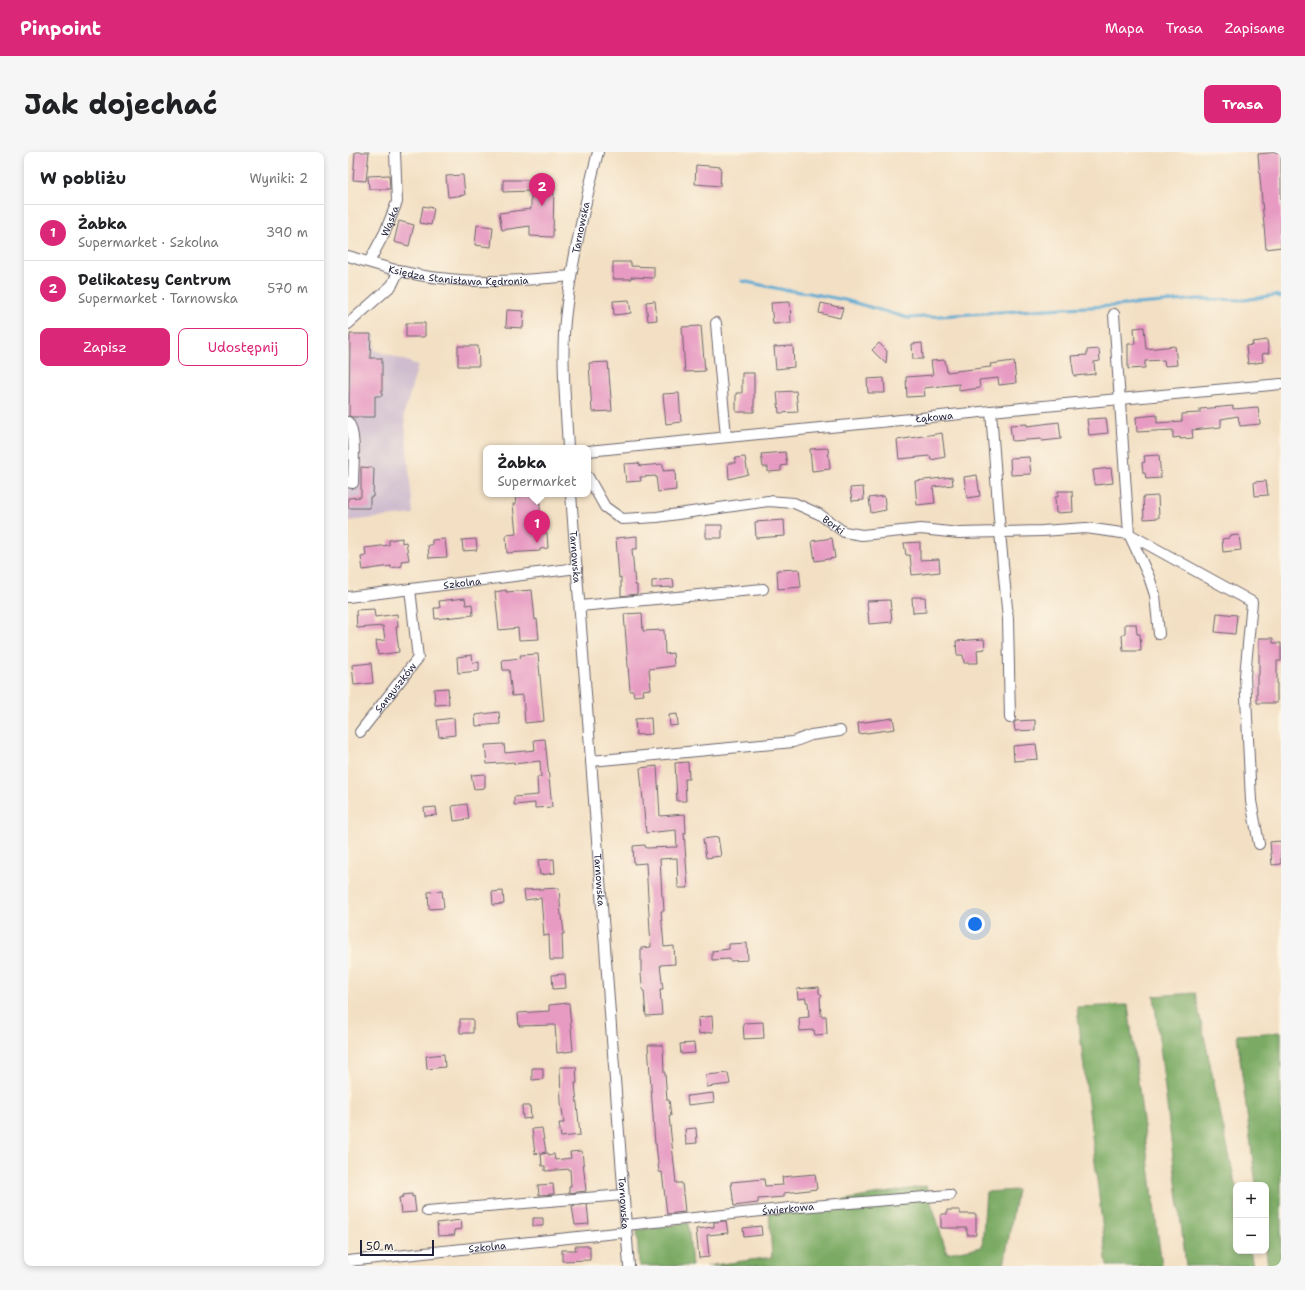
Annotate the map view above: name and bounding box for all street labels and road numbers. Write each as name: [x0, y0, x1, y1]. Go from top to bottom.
street label: Tarnowska: [569, 200, 592, 254]
street label: Wąska: [377, 203, 402, 238]
street label: Księdza Stanisława Kędronia: [387, 262, 530, 288]
street label: Łąkowa: [914, 408, 954, 425]
street label: Borki: [820, 512, 848, 537]
street label: Tarnowska: [567, 530, 584, 584]
street label: Szkolna: [443, 574, 482, 591]
street label: Sanguszków: [372, 659, 419, 715]
street label: Tarnowska: [592, 853, 609, 907]
street label: Tarnowska: [616, 1176, 633, 1230]
street label: Świerkowa: [761, 1199, 815, 1217]
street label: Szkolna: [468, 1238, 507, 1255]

